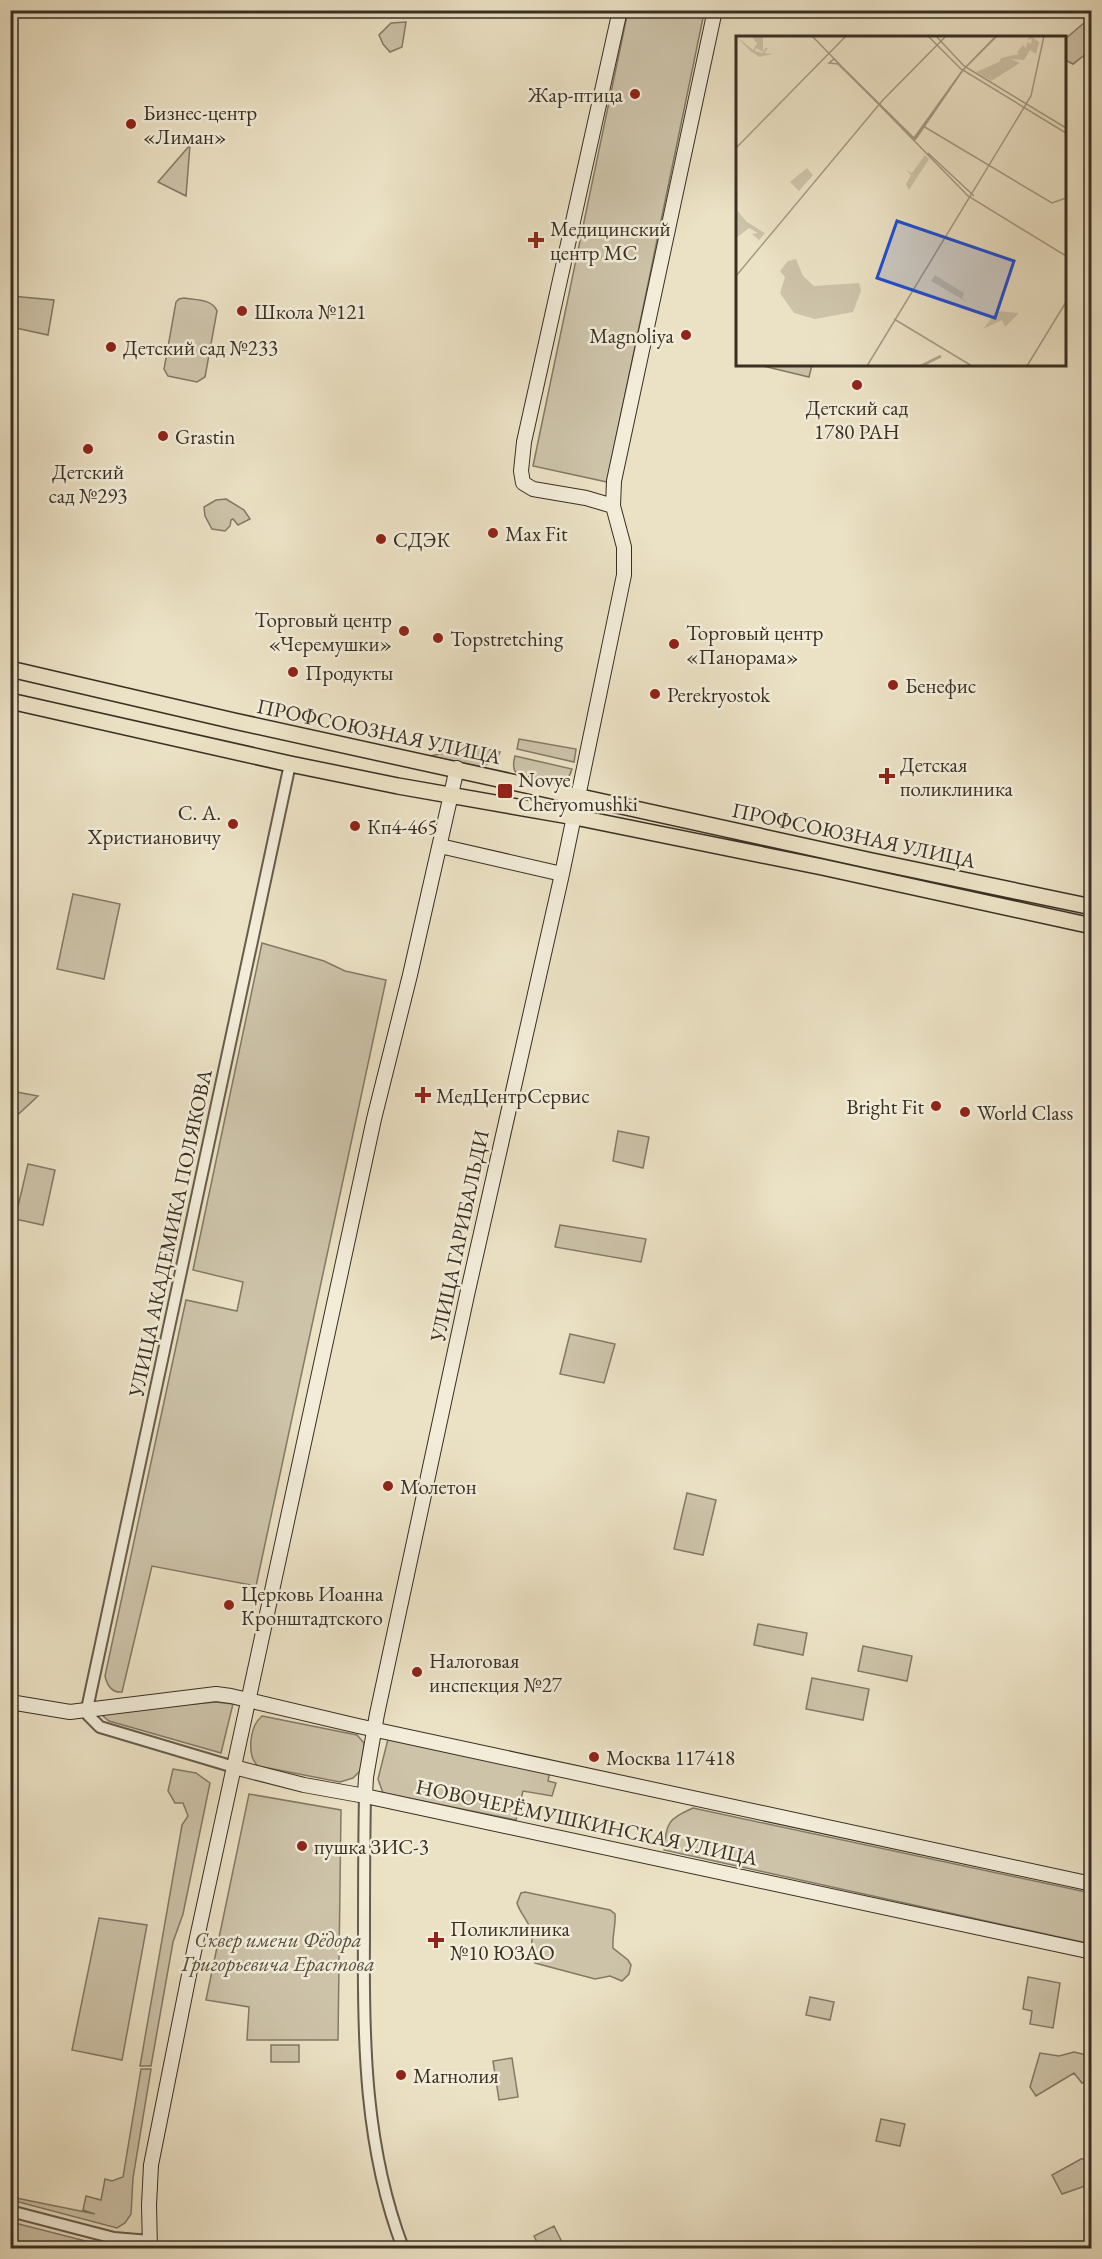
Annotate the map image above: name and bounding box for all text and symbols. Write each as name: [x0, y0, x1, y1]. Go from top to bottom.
inset map: [736, 36, 1066, 366]
place label: Жар-птица: [527, 81, 624, 108]
marker: Жар-птица: [628, 87, 642, 101]
place label: Бизнес-центр «Лиман»: [143, 99, 257, 150]
marker: Бизнес-центр «Лиман»: [124, 117, 138, 131]
place label: Медицинский центр МС: [550, 215, 671, 266]
marker: Медицинский центр МС: [527, 231, 545, 249]
place label: Школа №121: [254, 298, 366, 325]
marker: Школа №121: [235, 304, 249, 318]
place label: Magnoliya: [589, 322, 675, 349]
marker: Magnoliya: [679, 328, 693, 342]
place label: Детский сад №233: [123, 334, 278, 361]
marker: Детский сад №233: [104, 340, 118, 354]
marker: Детский сад 1780 РАН: [850, 378, 864, 392]
place label: Детский сад 1780 РАН: [806, 394, 909, 445]
place label: Grastin: [175, 423, 235, 450]
marker: Grastin: [156, 429, 170, 443]
marker: Детский сад №293: [81, 442, 95, 456]
place label: Детский сад №293: [49, 458, 127, 509]
place label: Max Fit: [505, 520, 568, 547]
place label: СДЭК: [393, 526, 450, 553]
marker: Max Fit: [486, 526, 500, 540]
marker: СДЭК: [374, 532, 388, 546]
place label: Торговый центр «Черемушки»: [255, 606, 392, 657]
place label: Торговый центр «Панорама»: [686, 619, 824, 670]
marker: Торговый центр «Черемушки»: [397, 624, 411, 638]
place label: Topstretching: [450, 625, 564, 652]
marker: Topstretching: [431, 631, 445, 645]
marker: Торговый центр «Панорама»: [667, 637, 681, 651]
place label: Продукты: [305, 659, 394, 686]
marker: Продукты: [286, 665, 300, 679]
place label: Бенефис: [905, 672, 976, 699]
marker: Бенефис: [886, 678, 900, 692]
place label: Perekryostok: [667, 681, 771, 708]
marker: Perekryostok: [648, 687, 662, 701]
street label: ПРОФСОЮЗНАЯ УЛИЦА: [255, 692, 504, 770]
place label: Детская поликлиника: [900, 751, 1014, 802]
place label: Novye Cheryomushki: [518, 766, 638, 817]
marker: Детская поликлиника: [878, 767, 896, 785]
marker: Novye Cheryomushki: [496, 782, 514, 800]
street label: ПРОФСОЮЗНАЯ УЛИЦА: [730, 796, 979, 874]
place label: С. А. Христиановичу: [87, 799, 222, 850]
place label: Кп4-465: [367, 813, 438, 840]
marker: С. А. Христиановичу: [226, 817, 240, 831]
marker: Кп4-465: [348, 819, 362, 833]
street label: УЛИЦА АКАДЕМИКА ПОЛЯКОВА: [122, 1066, 218, 1400]
place label: МедЦентрСервис: [436, 1082, 590, 1109]
marker: МедЦентрСервис: [414, 1086, 432, 1104]
place label: Bright Fit: [846, 1093, 924, 1120]
marker: Bright Fit: [929, 1099, 943, 1113]
place label: World Class: [977, 1099, 1074, 1126]
marker: World Class: [958, 1105, 972, 1119]
street label: УЛИЦА ГАРИБАЛЬДИ: [423, 1128, 495, 1345]
place label: Молетон: [400, 1473, 477, 1500]
marker: Молетон: [381, 1479, 395, 1493]
place label: Церковь Иоанна Кронштадтского: [241, 1580, 384, 1631]
marker: Церковь Иоанна Кронштадтского: [222, 1598, 236, 1612]
place label: Налоговая инспекция №27: [429, 1647, 563, 1698]
marker: Налоговая инспекция №27: [410, 1665, 424, 1679]
place label: Москва 117418: [606, 1744, 735, 1771]
marker: Москва 117418: [587, 1750, 601, 1764]
street label: НОВОЧЕРЁМУШКИНСКАЯ УЛИЦА: [414, 1773, 761, 1872]
place label: пушка ЗИС-3: [314, 1833, 429, 1860]
marker: пушка ЗИС-3: [295, 1839, 309, 1853]
place label: Поликлиника №10 ЮЗАО: [450, 1915, 570, 1966]
park label: Сквер имени Фёдора Григорьевича Ерастова: [180, 1926, 375, 1977]
marker: Поликлиника №10 ЮЗАО: [427, 1931, 445, 1949]
place label: Магнолия: [413, 2062, 499, 2089]
marker: Магнолия: [394, 2068, 408, 2082]

